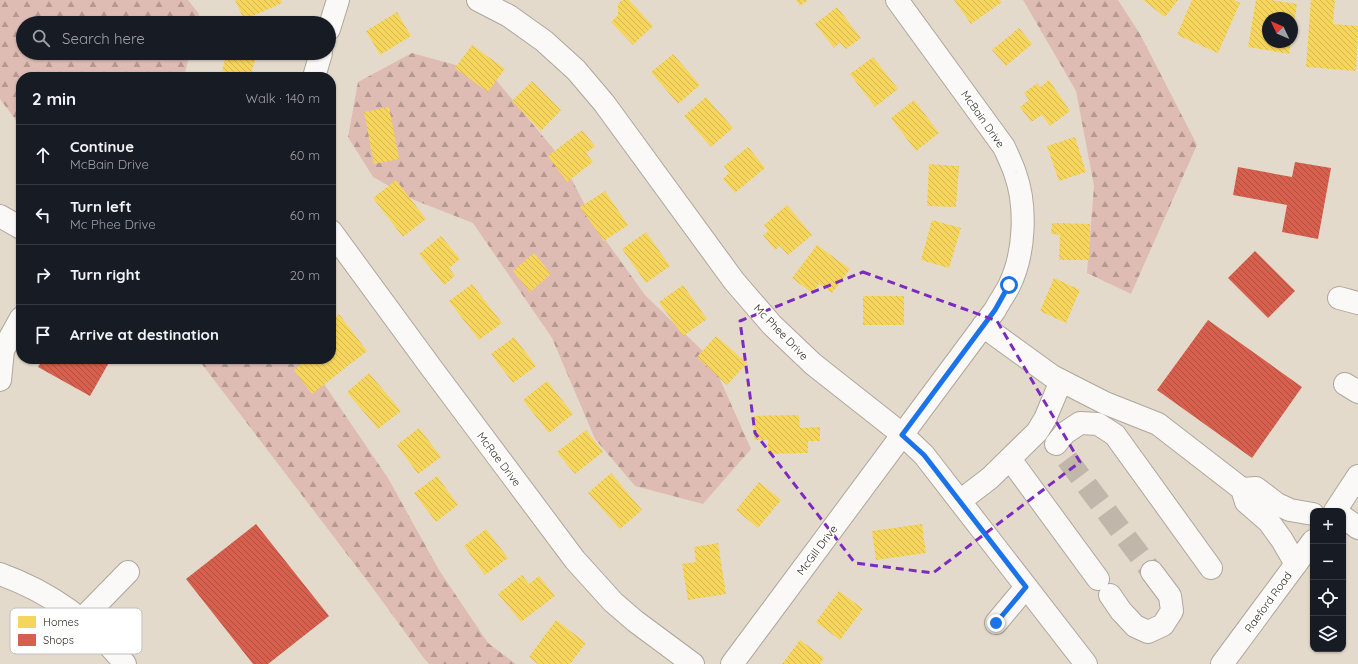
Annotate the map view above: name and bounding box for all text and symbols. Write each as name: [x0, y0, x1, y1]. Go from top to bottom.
north arrow: [1262, 12, 1298, 48]
search box: [16, 16, 336, 60]
icon: search: [30, 27, 52, 49]
text: Search here: [62, 29, 145, 48]
text: 2 min: [32, 88, 76, 109]
street label: McBain Drive: [958, 88, 1008, 150]
text: Walk · 140 m: [245, 90, 320, 106]
text: Continue: [70, 137, 134, 156]
icon: ahead: [32, 144, 54, 166]
text: 60 m: [290, 147, 320, 163]
text: McBain Drive: [70, 156, 149, 172]
text: Turn left: [70, 197, 132, 216]
icon: left: [32, 204, 54, 226]
text: 60 m: [290, 207, 320, 223]
text: Mc Phee Drive: [70, 216, 156, 232]
icon: right: [32, 264, 54, 286]
text: Turn right: [70, 265, 141, 284]
text: 20 m: [290, 267, 320, 283]
route start: [1000, 276, 1018, 294]
street label: Mc Phee Drive: [751, 301, 811, 363]
icon: arrive: [32, 324, 54, 346]
text: Arrive at destination: [70, 325, 219, 344]
street label: McRae Drive: [474, 429, 524, 489]
map controls: [1310, 508, 1346, 652]
button: +: [1310, 508, 1346, 544]
street label: McGill Drive: [794, 522, 840, 578]
button: −: [1310, 544, 1346, 580]
street label: Raeford Road: [1241, 569, 1295, 635]
button: locate: [1310, 580, 1346, 616]
legend: [10, 608, 142, 654]
route end: [987, 614, 1005, 632]
text: Homes: [43, 615, 79, 629]
button: layers: [1310, 616, 1346, 652]
text: Shops: [43, 633, 74, 647]

